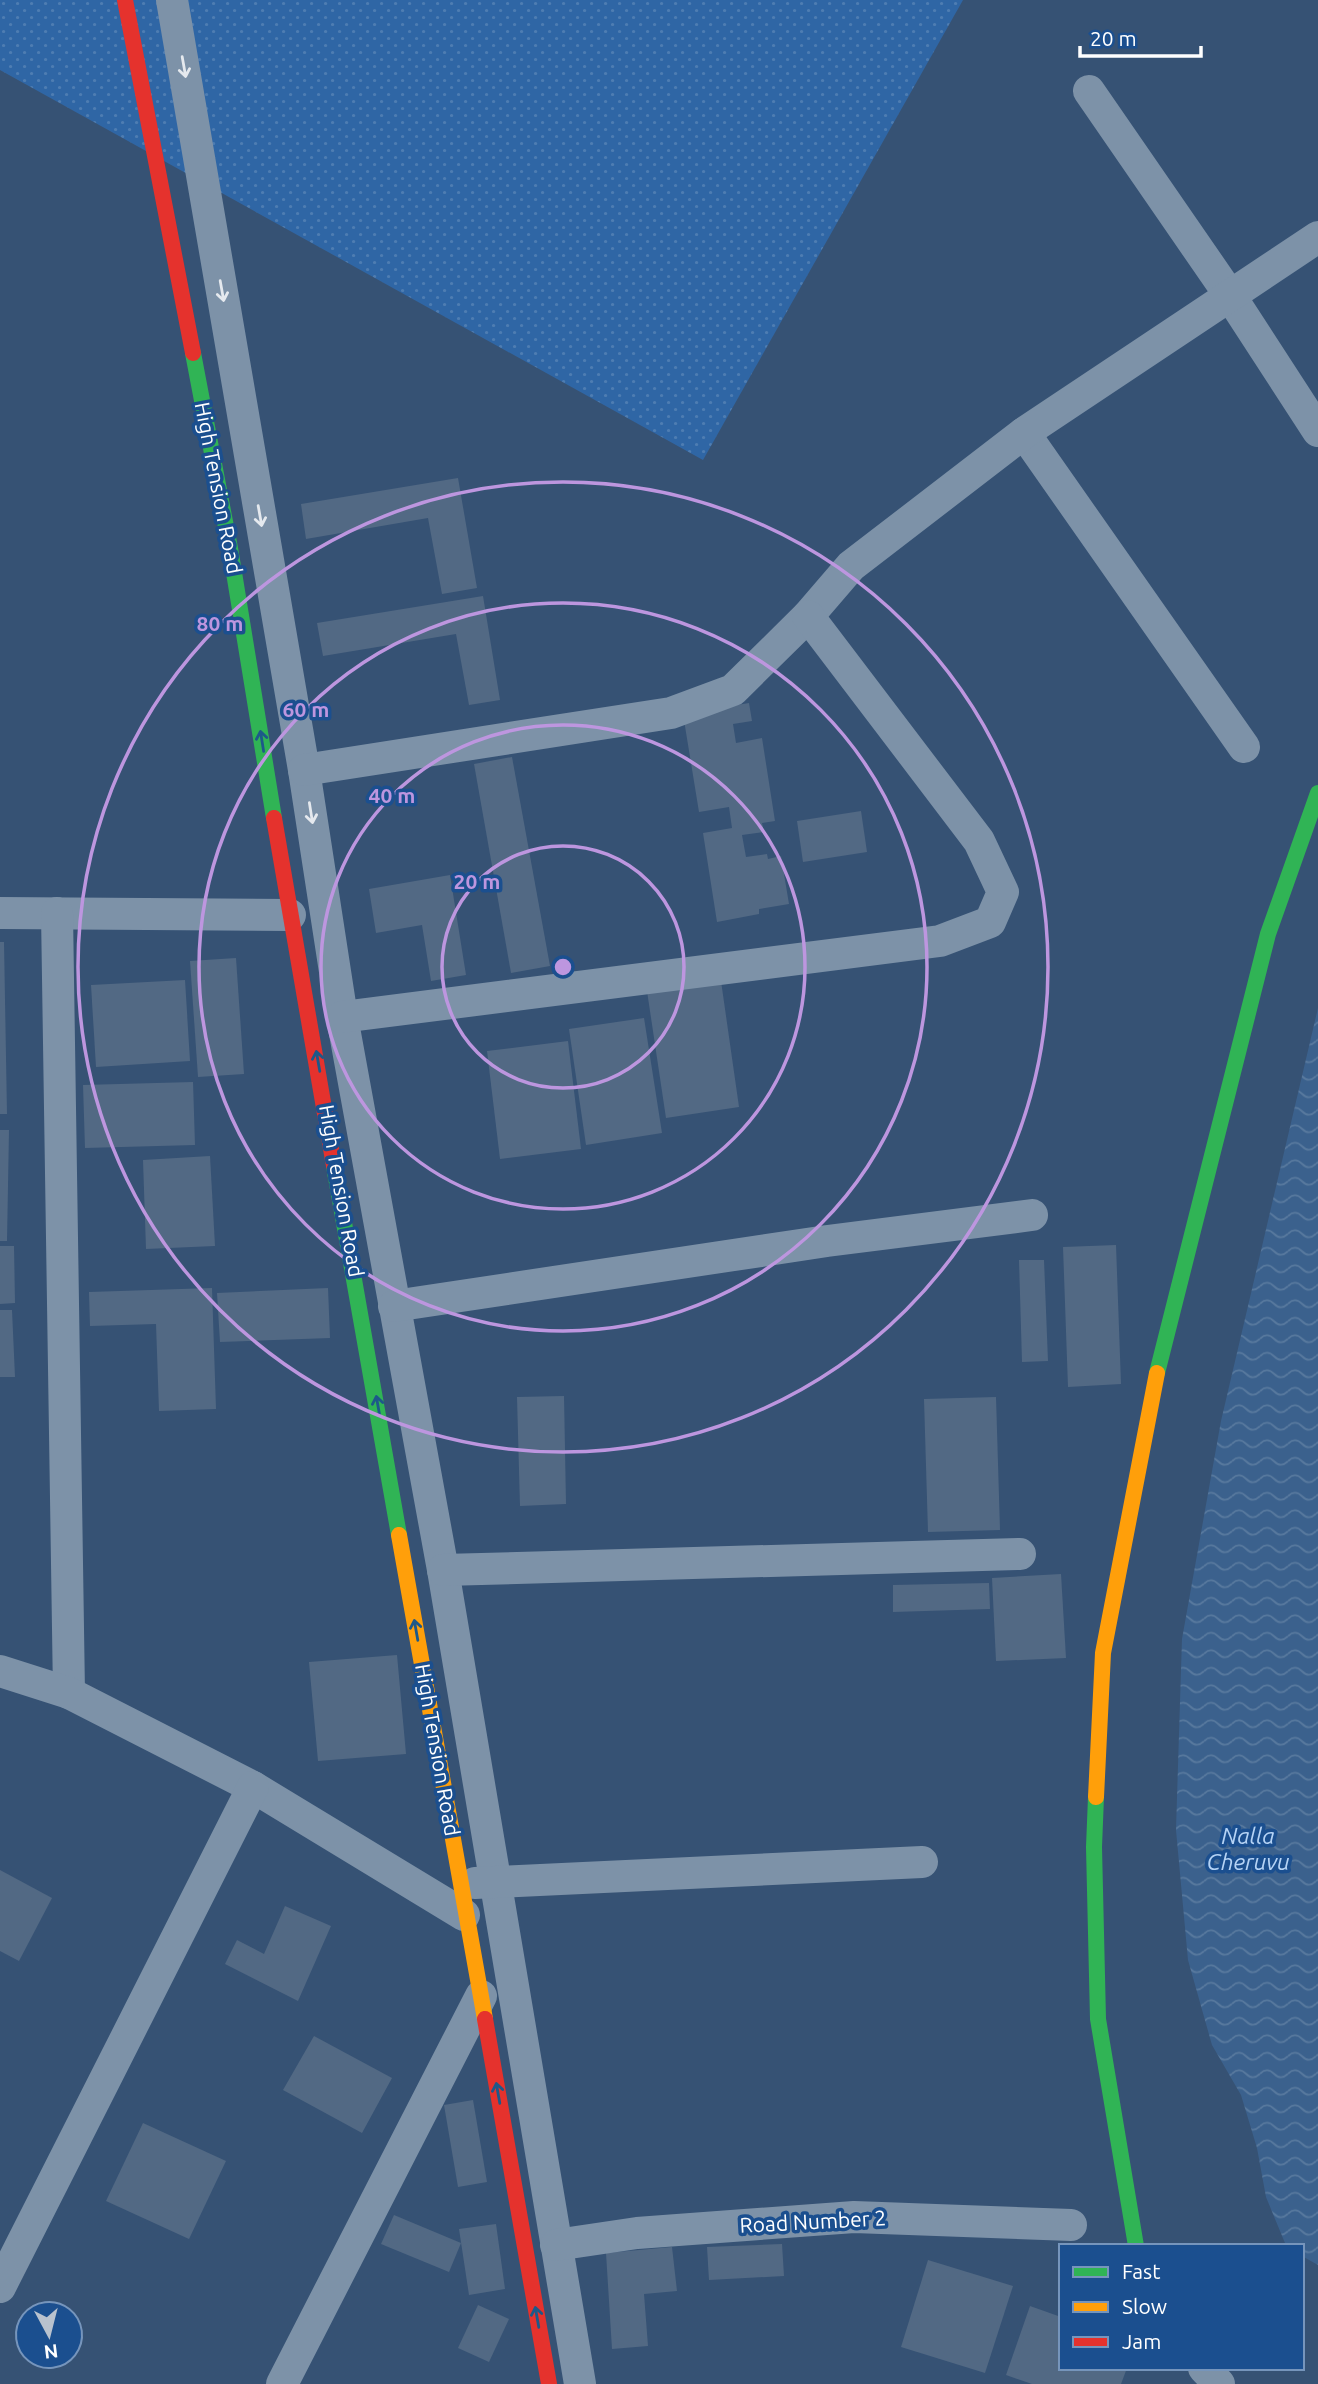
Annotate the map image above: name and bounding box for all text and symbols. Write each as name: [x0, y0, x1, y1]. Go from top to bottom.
scale bar: [1080, 14, 1201, 58]
text: 20 m: [1090, 26, 1137, 50]
one-way arrow: [178, 55, 191, 78]
one-way arrow: [216, 280, 229, 302]
street label: High Tension Road: [191, 400, 247, 576]
one-way arrow: [254, 504, 268, 527]
text: 80 m: [197, 611, 243, 635]
text: 60 m: [283, 697, 329, 721]
one-way arrow: [255, 730, 268, 753]
text: 40 m: [369, 783, 415, 807]
one-way arrow: [305, 801, 318, 823]
text: 20 m: [454, 869, 500, 893]
centre of rings: [551, 955, 575, 979]
one-way arrow: [311, 1050, 325, 1073]
street label: High Tension Road: [315, 1103, 369, 1279]
one-way arrow: [371, 1395, 384, 1418]
one-way arrow: [409, 1620, 422, 1642]
street label: High Tension Road: [411, 1662, 465, 1838]
water label: Nalla Cheruvu: [1206, 1823, 1290, 1874]
one-way arrow: [491, 2082, 504, 2105]
street label: Road Number 2: [739, 2205, 887, 2237]
legend: [1059, 2244, 1304, 2370]
text: Fast: [1122, 2259, 1160, 2283]
text: Slow: [1122, 2294, 1167, 2318]
north arrow: [14, 2300, 84, 2370]
one-way arrow: [530, 2306, 543, 2329]
text: Jam: [1122, 2329, 1161, 2353]
text: N: [43, 2340, 59, 2364]

